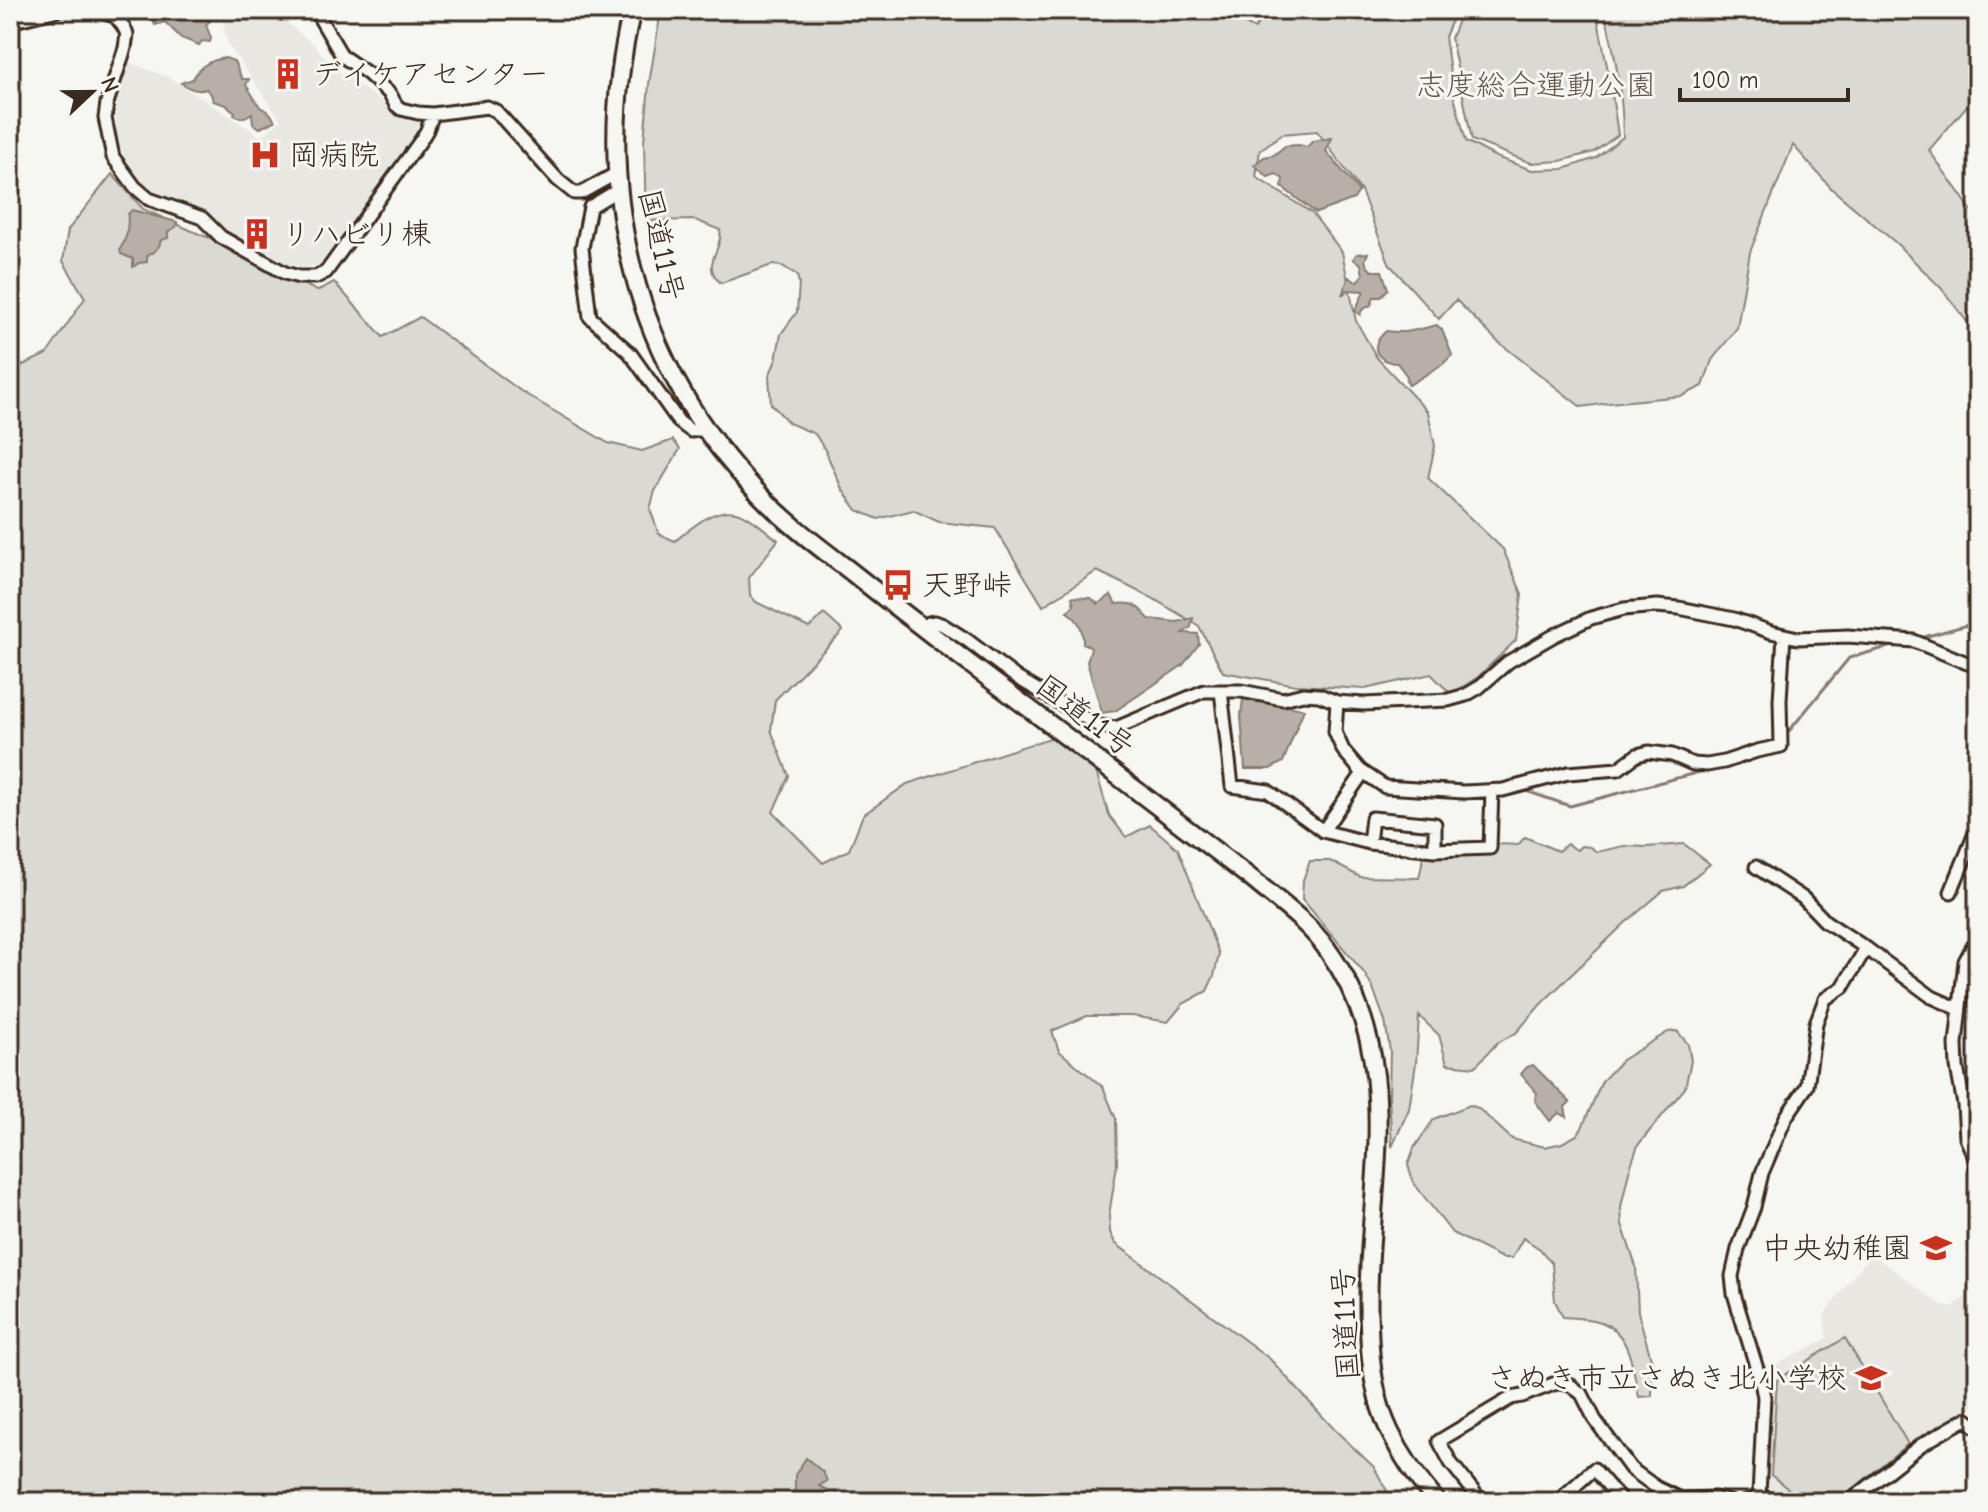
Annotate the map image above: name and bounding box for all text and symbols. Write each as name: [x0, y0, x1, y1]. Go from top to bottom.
north arrow: [52, 52, 132, 132]
scale bar: [1680, 52, 1848, 102]
building icon: デイケアセンター: [271, 57, 305, 91]
place label: デイケアセンター: [312, 57, 549, 92]
text: 100 m: [1692, 66, 1759, 94]
park label: 志度総合運動公園: [1416, 68, 1656, 103]
text: N: [95, 73, 124, 96]
hospital icon: 岡病院: [248, 138, 282, 172]
place label: 岡病院: [289, 138, 379, 173]
street label: 国道11号: [631, 186, 691, 304]
building icon: リハビリ棟: [240, 217, 274, 251]
place label: リハビリ棟: [281, 217, 431, 252]
bus stop icon: 天野峠: [881, 568, 915, 602]
place label: 天野峠: [922, 568, 1012, 603]
street label: 国道11号: [1029, 668, 1141, 764]
place label: 中央幼稚園: [1762, 1231, 1912, 1266]
school or university icon: 中央幼稚園: [1919, 1231, 1953, 1265]
street label: 国道11号: [1326, 1266, 1366, 1382]
place label: さぬき市立さぬき北小学校: [1487, 1361, 1847, 1396]
school or university icon: さぬき市立さぬき北小学校: [1854, 1361, 1888, 1395]

